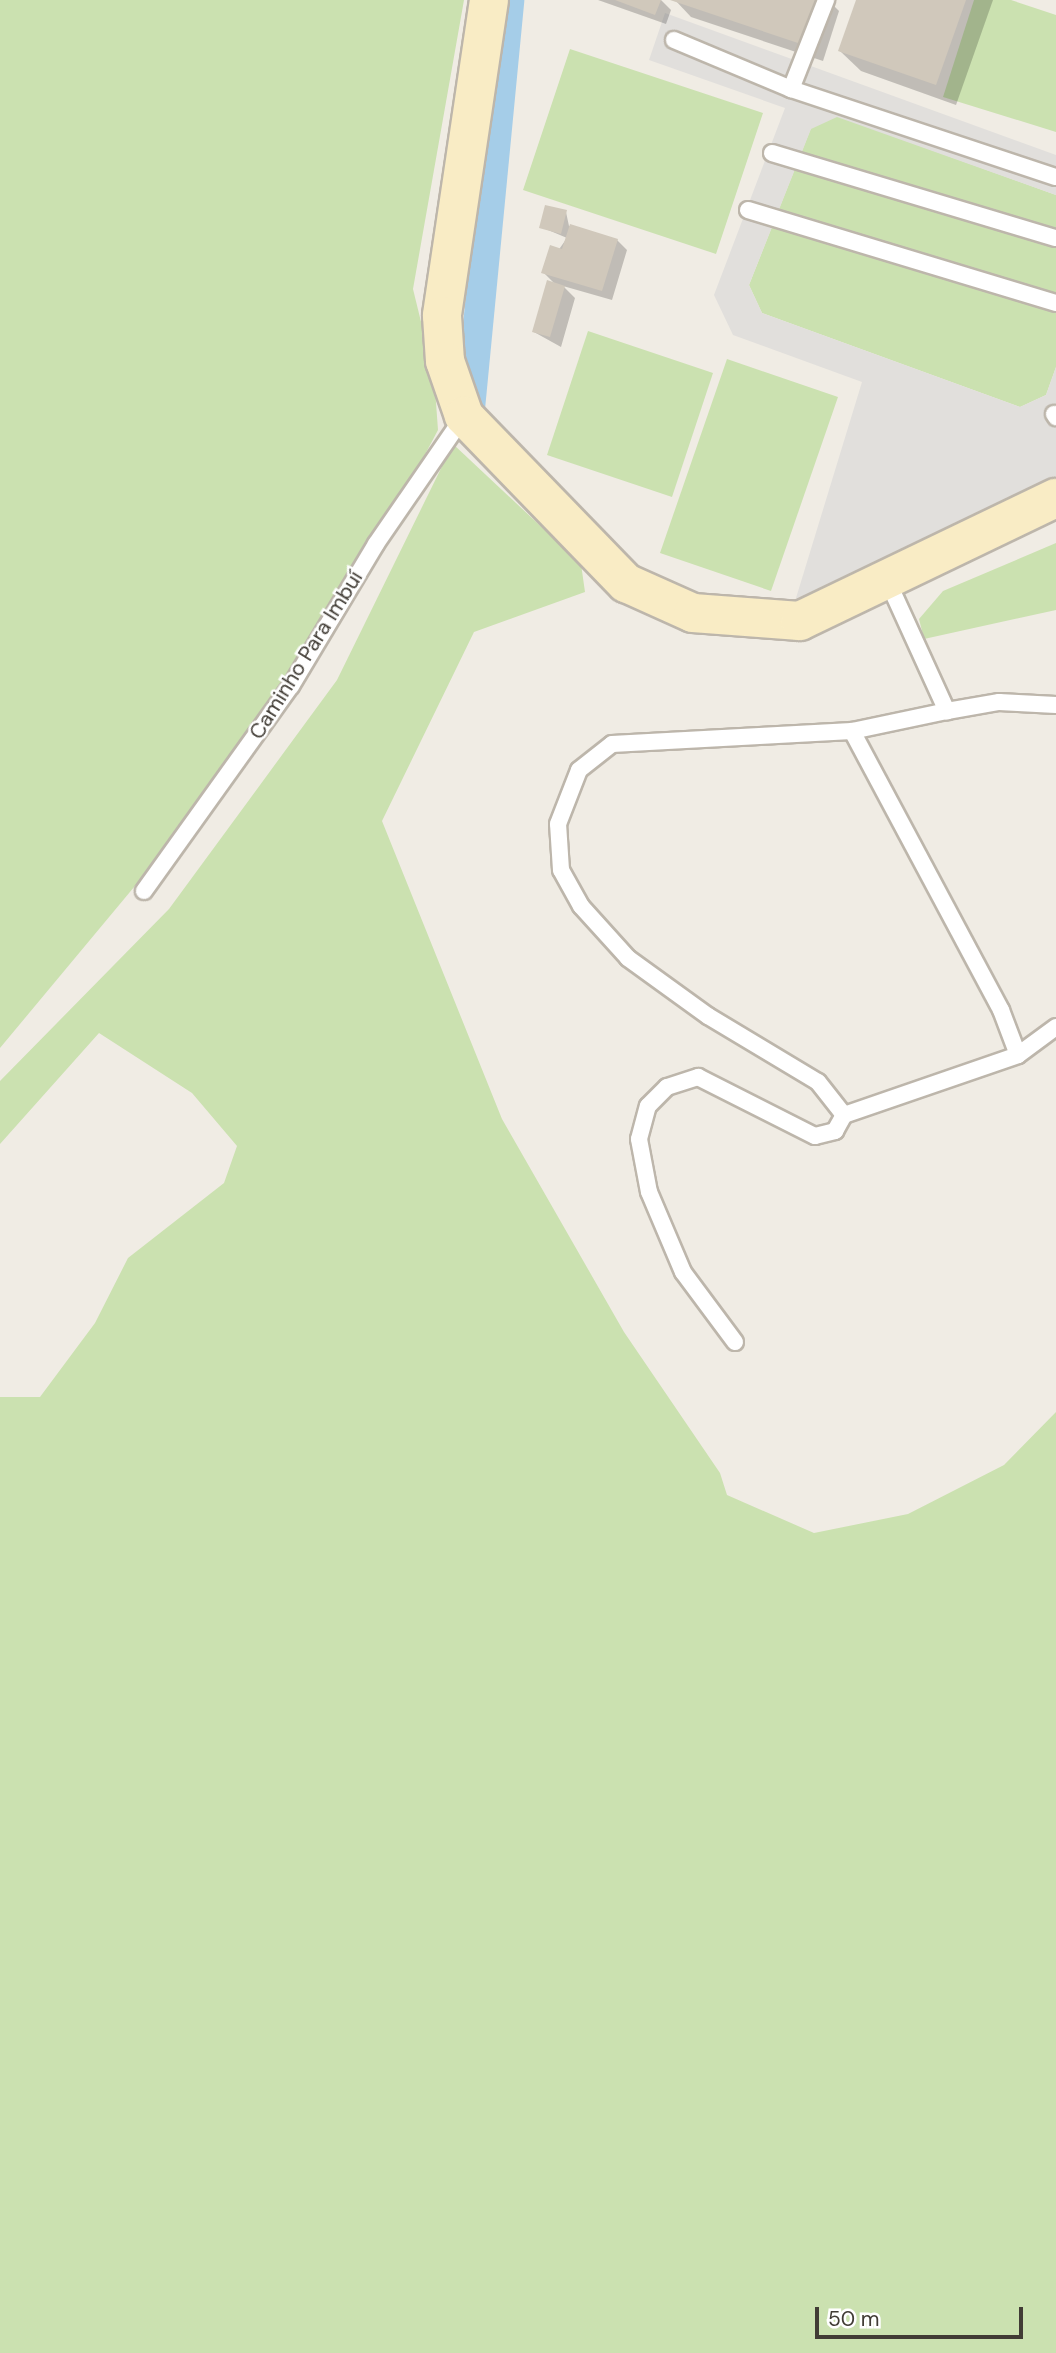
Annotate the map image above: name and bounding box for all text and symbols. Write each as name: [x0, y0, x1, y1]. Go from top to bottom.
street label: Caminho Para Imbuí: [244, 566, 368, 744]
scale bar: [818, 2294, 1026, 2338]
text: 50 m: [828, 2305, 879, 2333]

